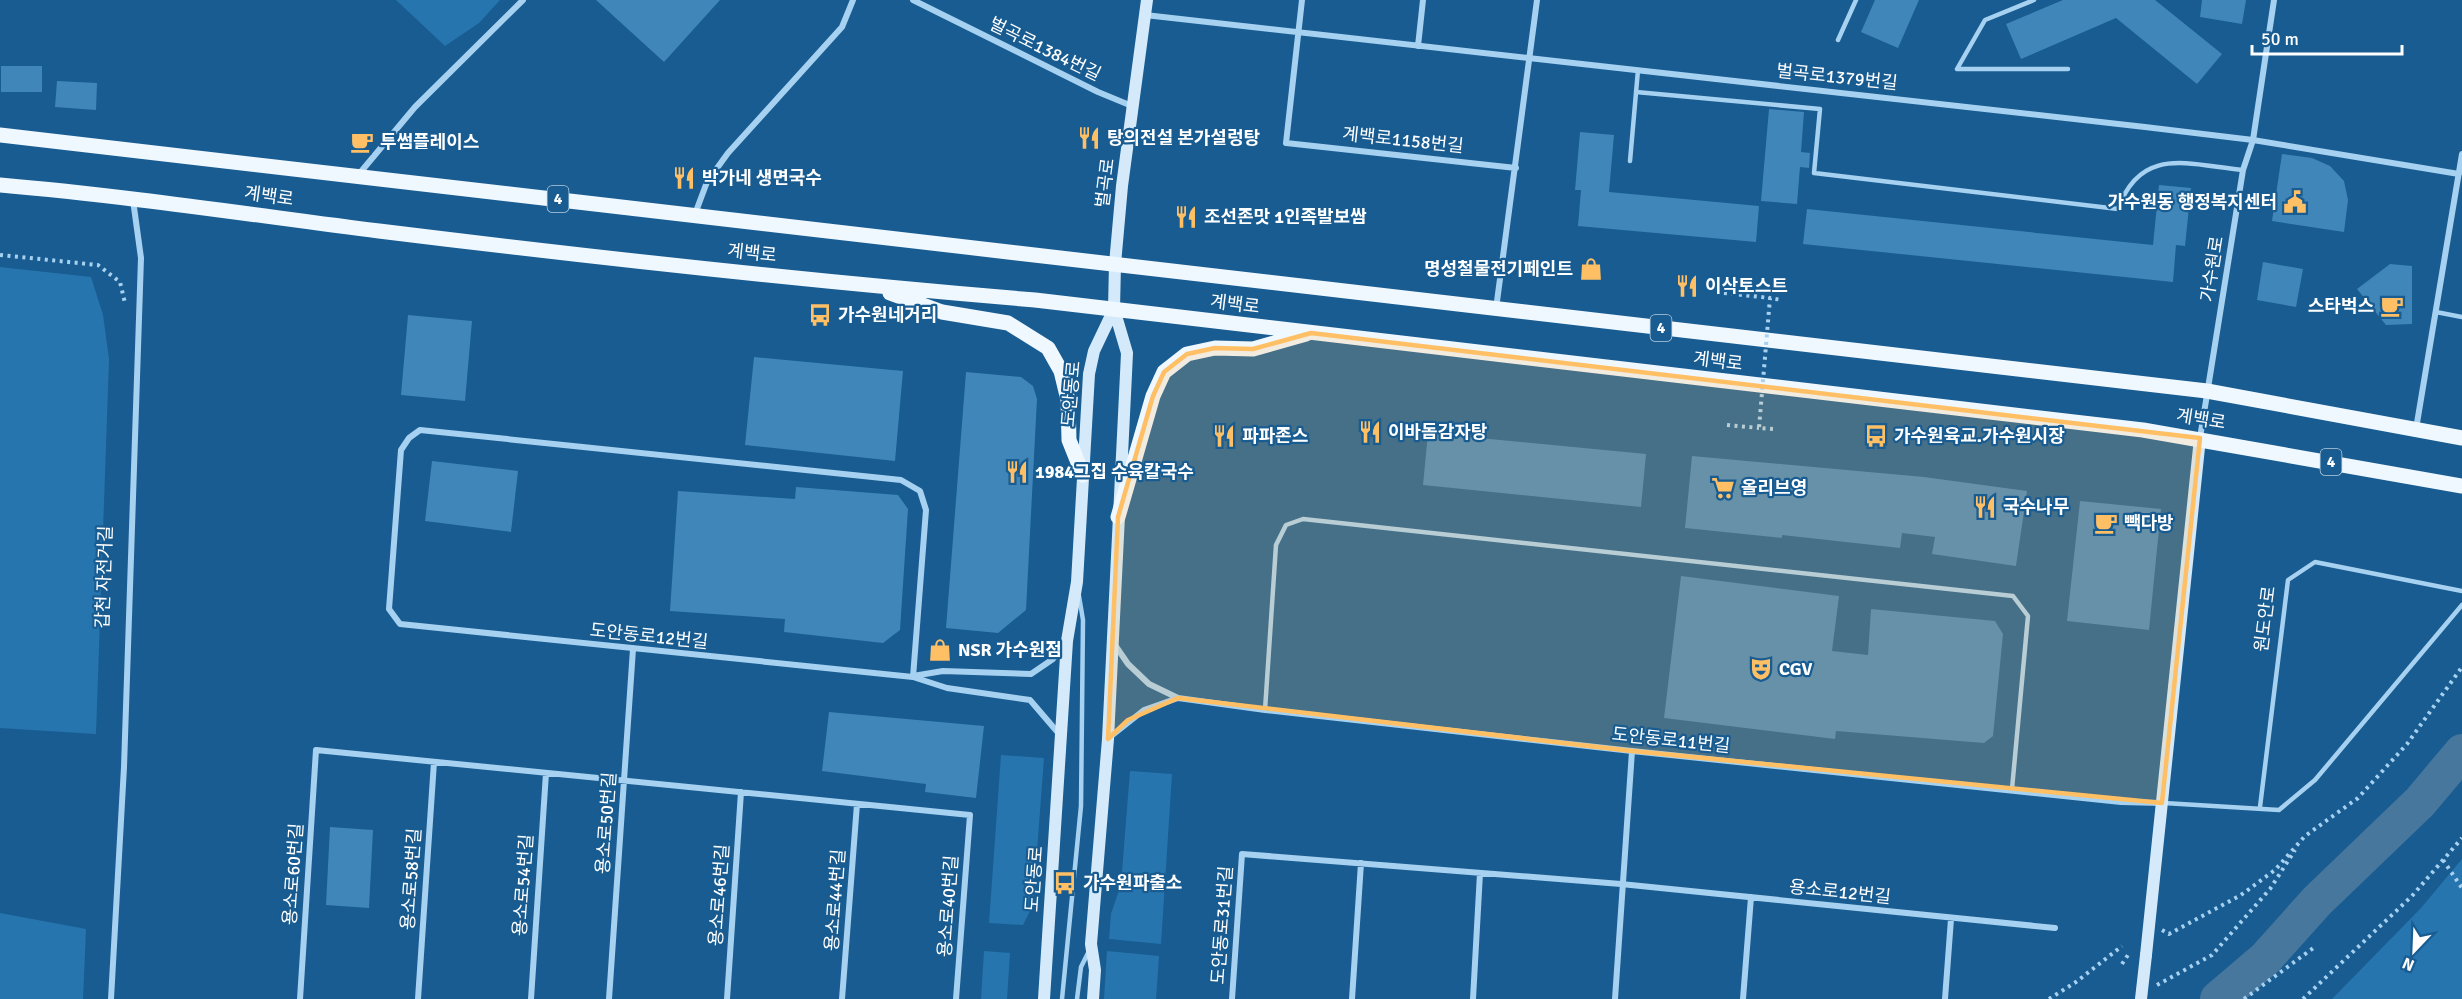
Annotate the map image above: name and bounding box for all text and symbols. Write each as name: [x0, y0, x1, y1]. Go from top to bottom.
street label: 벌곡로1384번길: [985, 12, 1105, 86]
scale bar: [2252, 18, 2402, 56]
text: 50 m: [2261, 28, 2299, 50]
street label: 벌곡로1379번길: [1775, 60, 1899, 94]
street label: 계백로1158번길: [1341, 123, 1465, 157]
restaurant icon: 탕의전설 본가설렁탕: [1076, 125, 1102, 151]
place label: 탕의전설 본가설렁탕: [1107, 127, 1260, 149]
cafe icon: 투썸플레이스: [349, 129, 375, 155]
place label: 투썸플레이스: [380, 131, 479, 153]
street label: 벌곡로: [1091, 157, 1119, 209]
restaurant icon: 박가네 생면국수: [671, 165, 697, 191]
place label: 박가네 생면국수: [702, 167, 822, 189]
street label: 계백로: [243, 182, 295, 210]
road number: 4: [548, 186, 568, 212]
public building icon: 가수원동 행정복지센터: [2282, 189, 2308, 215]
place label: 가수원동 행정복지센터: [2107, 191, 2277, 213]
restaurant icon: 조선존맛 1인족발보쌈: [1173, 204, 1199, 230]
place label: 조선존맛 1인족발보쌈: [1204, 206, 1367, 228]
street label: 가수원로: [2196, 235, 2228, 303]
street label: 계백로: [726, 239, 778, 267]
shop icon: 명성철물전기페인트: [1578, 256, 1604, 282]
place label: 명성철물전기페인트: [1424, 258, 1573, 280]
restaurant icon: 이삭토스트: [1674, 273, 1700, 299]
place label: 이삭토스트: [1705, 275, 1788, 297]
street label: 계백로: [1209, 290, 1261, 318]
cafe icon: 스타벅스: [2379, 293, 2405, 319]
place label: 스타벅스: [2308, 295, 2374, 317]
bus stop icon: 가수원네거리: [807, 302, 833, 328]
place label: 가수원네거리: [838, 304, 937, 326]
road number: 4: [1650, 315, 1672, 341]
street label: 계백로: [1692, 347, 1744, 375]
street label: 도안동로: [1057, 360, 1085, 428]
street label: 계백로: [2175, 404, 2227, 434]
restaurant icon: 이바돔감자탕: [1357, 419, 1383, 445]
place label: 이바돔감자탕: [1388, 421, 1488, 443]
restaurant icon: 파파존스: [1211, 423, 1237, 449]
bus stop icon: 가수원육교.가수원시장: [1863, 423, 1889, 449]
place label: 파파존스: [1242, 425, 1308, 447]
place label: 가수원육교.가수원시장: [1894, 425, 2065, 447]
road number: 4: [2320, 449, 2342, 475]
restaurant icon: 1984그집 수육칼국수: [1004, 459, 1030, 485]
place label: 1984그집 수육칼국수: [1035, 461, 1194, 483]
supermarket icon: 올리브영: [1710, 475, 1736, 501]
place label: 올리브영: [1741, 477, 1807, 499]
restaurant icon: 국수나무: [1972, 494, 1998, 520]
place label: 국수나무: [2003, 496, 2069, 518]
cafe icon: 빽다방: [2093, 510, 2119, 536]
place label: 빽다방: [2124, 512, 2174, 534]
street label: 갑천 자전거길: [91, 525, 117, 629]
street label: 원도안로: [2250, 585, 2280, 653]
street label: 도안동로12번길: [589, 619, 709, 653]
shop icon: NSR 가수원점: [927, 637, 953, 663]
place label: NSR 가수원점: [958, 639, 1062, 661]
theatre icon: CGV: [1748, 656, 1774, 682]
place label: CGV: [1779, 658, 1813, 680]
street label: 도안동로11번길: [1611, 723, 1731, 757]
street label: 용소로50번길: [591, 771, 621, 875]
street label: 용소로60번길: [278, 822, 308, 926]
street label: 용소로58번길: [396, 827, 426, 931]
street label: 용소로54번길: [508, 833, 538, 937]
street label: 용소로46번길: [704, 843, 734, 947]
street label: 도안동로: [1021, 845, 1047, 913]
street label: 용소로44번길: [820, 848, 850, 952]
street label: 용소로40번길: [933, 854, 963, 958]
street label: 도안동로31번길: [1207, 865, 1237, 985]
bus stop icon: 가수원파출소: [1052, 870, 1078, 896]
place label: 가수원파출소: [1083, 872, 1182, 894]
street label: 용소로12번길: [1788, 876, 1892, 908]
north arrow: [2384, 921, 2444, 981]
text: N: [2399, 953, 2418, 975]

